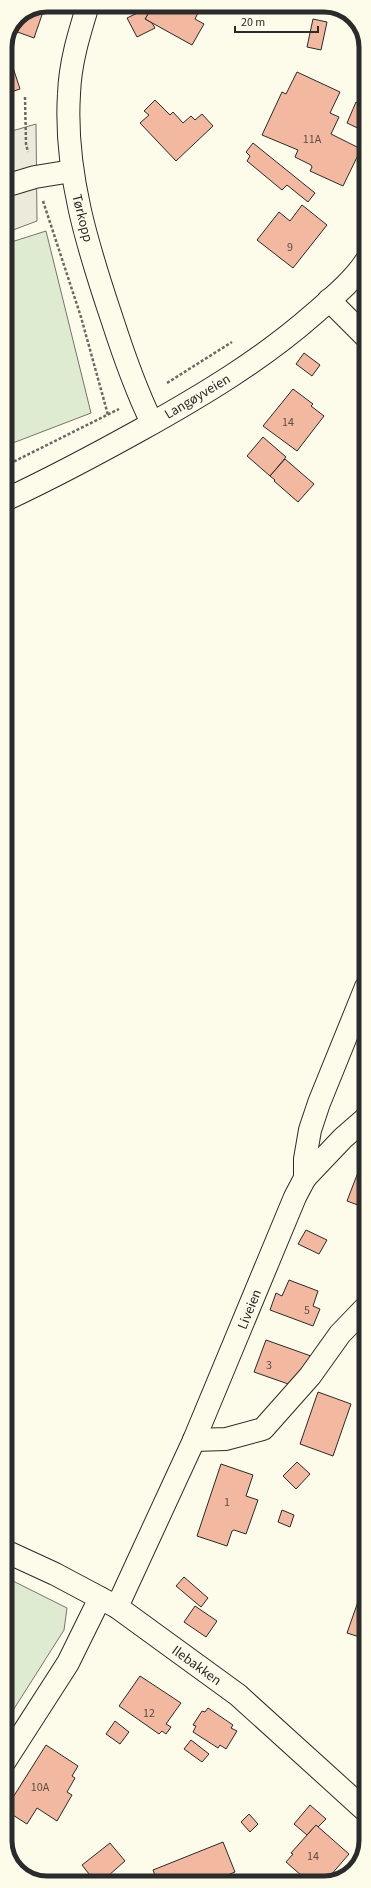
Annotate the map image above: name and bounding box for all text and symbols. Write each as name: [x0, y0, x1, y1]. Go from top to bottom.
scale bar: [235, 8, 318, 34]
text: 20 m: [241, 14, 265, 31]
house number: 11A: [303, 131, 322, 148]
street label: Tørkopp: [66, 192, 98, 245]
house number: 9: [287, 239, 293, 256]
street label: Langøyveien: [161, 369, 234, 424]
house number: 14: [282, 414, 294, 431]
street label: Liveien: [233, 1286, 267, 1332]
house number: 5: [304, 1302, 310, 1319]
house number: 3: [266, 1357, 272, 1374]
house number: 1: [224, 1494, 230, 1511]
street label: Ilebakken: [167, 1641, 225, 1691]
house number: 12: [143, 1705, 155, 1722]
house number: 10A: [31, 1779, 50, 1796]
house number: 14: [307, 1848, 319, 1865]

